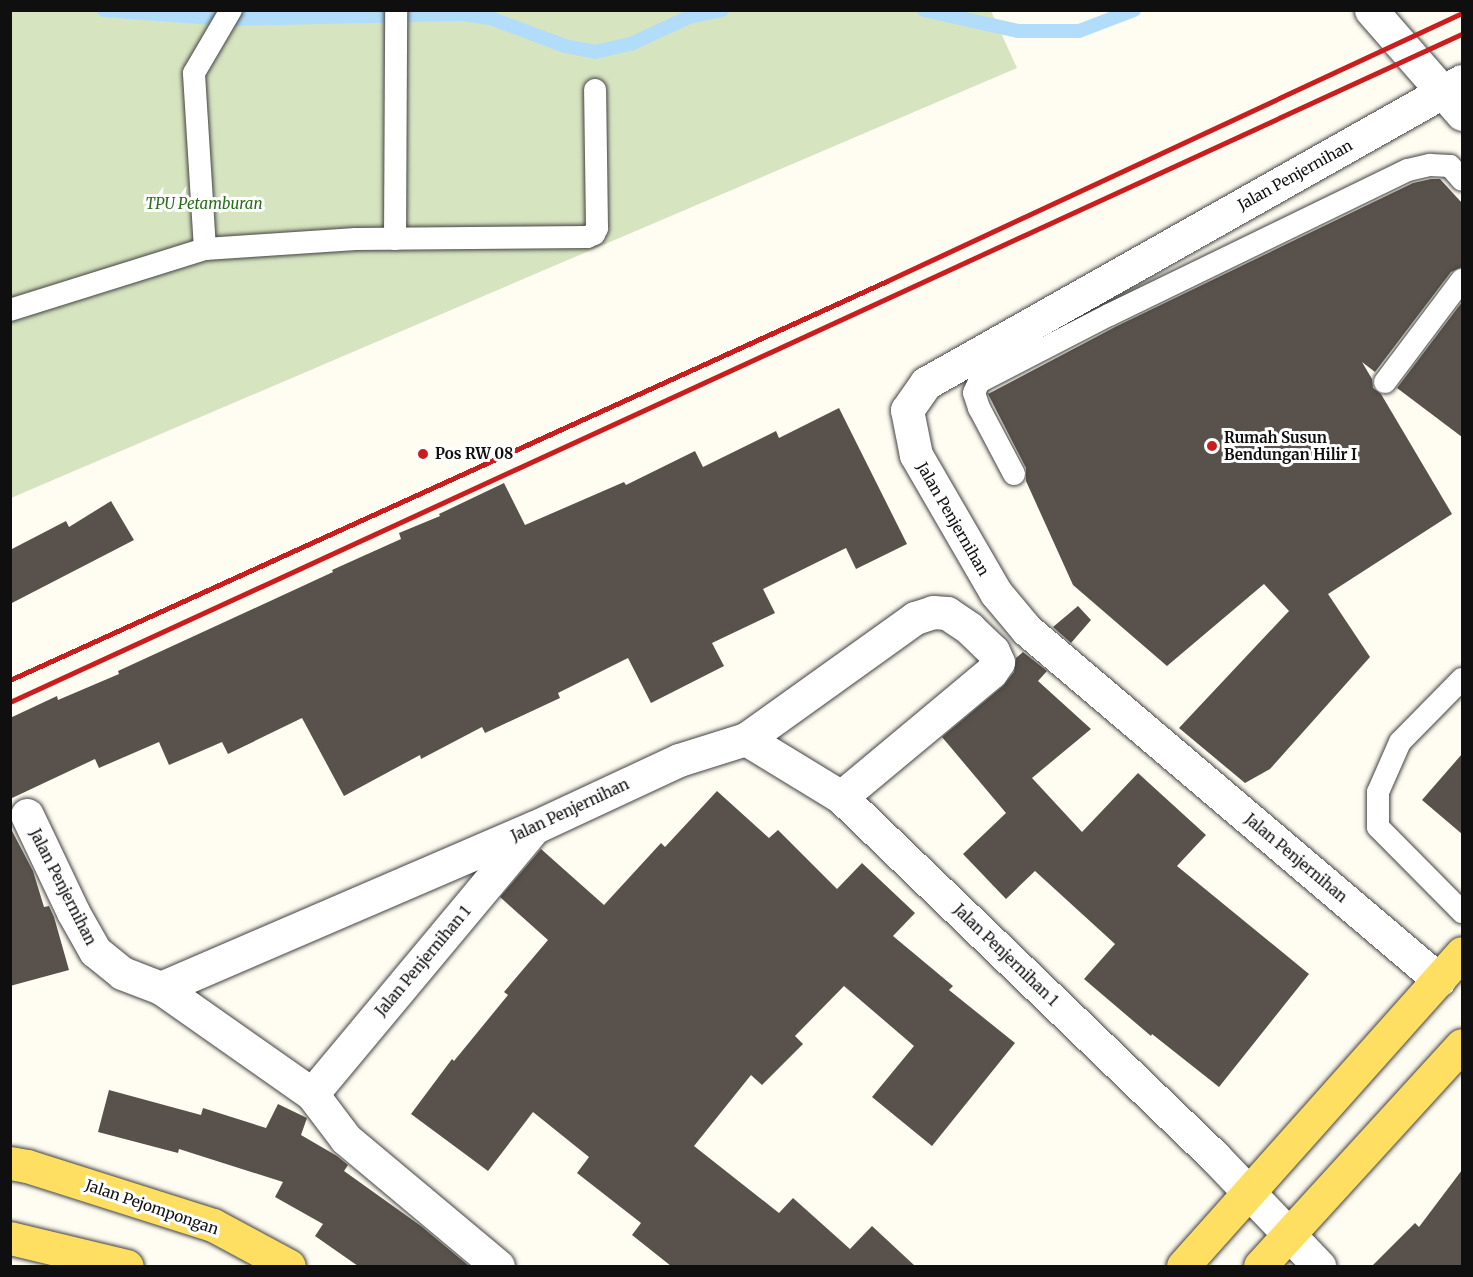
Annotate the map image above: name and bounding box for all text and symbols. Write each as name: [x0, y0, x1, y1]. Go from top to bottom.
street label: Jalan Penjernihan: [1235, 136, 1355, 214]
park label: TPU Petamburan: [146, 195, 262, 213]
place label: Rumah Susun Bendungan Hilir I: [1224, 428, 1357, 463]
marker: Rumah Susun Bendungan Hilir I: [1205, 439, 1219, 453]
place label: Pos RW 08: [435, 445, 513, 463]
marker: Pos RW 08: [416, 447, 430, 461]
street label: Jalan Penjernihan: [913, 459, 993, 579]
street label: Jalan Penjernihan: [508, 775, 632, 845]
street label: Jalan Penjernihan: [1241, 810, 1351, 906]
street label: Jalan Penjernihan: [26, 826, 100, 948]
street label: Jalan Penjernihan 1: [950, 900, 1062, 1010]
street label: Jalan Penjernihan 1: [372, 902, 474, 1020]
street label: Jalan Pejompongan: [83, 1176, 221, 1238]

